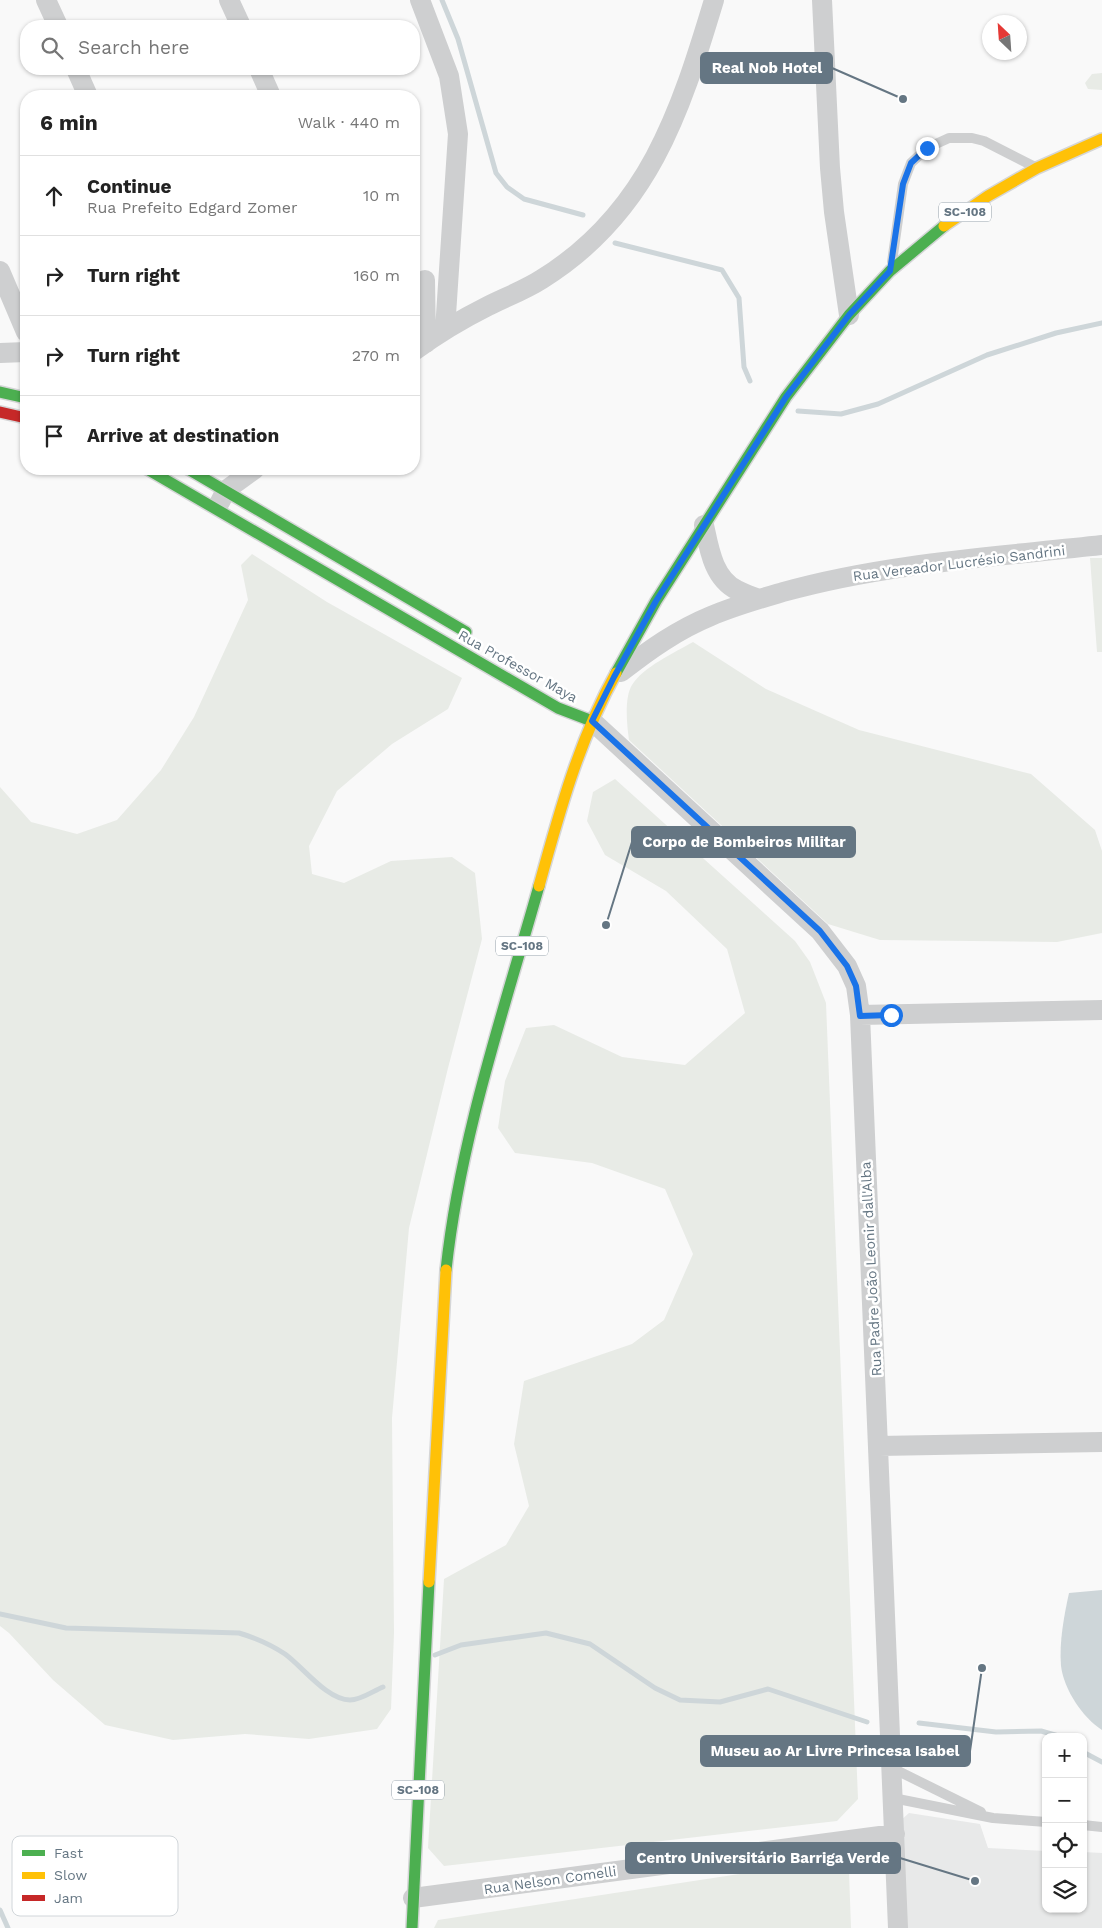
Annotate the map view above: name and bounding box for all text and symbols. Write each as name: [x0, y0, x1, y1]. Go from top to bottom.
north arrow: [982, 15, 1027, 60]
search box: [20, 20, 420, 75]
icon: search: [38, 34, 66, 62]
text: Search here: [78, 36, 189, 59]
callout: Real Nob Hotel: [701, 53, 832, 83]
text: Real Nob Hotel: [712, 59, 822, 77]
text: 6 min: [40, 110, 98, 135]
text: Walk · 440 m: [298, 113, 400, 132]
route end: [916, 137, 939, 160]
text: Continue: [87, 175, 171, 198]
icon: ahead: [40, 182, 68, 210]
text: 10 m: [363, 186, 400, 205]
text: Rua Prefeito Edgard Zomer: [87, 198, 298, 217]
road number: SC-108: [939, 202, 991, 222]
icon: right: [40, 262, 68, 290]
text: Turn right: [87, 264, 180, 287]
text: 160 m: [353, 266, 400, 285]
icon: right: [40, 342, 68, 370]
text: Turn right: [87, 344, 180, 367]
text: 270 m: [352, 346, 400, 365]
icon: arrive: [40, 422, 68, 450]
text: Arrive at destination: [87, 424, 279, 447]
street label: Rua Vereador Lucrésio Sandrini: [852, 542, 1066, 584]
street label: Rua Professor Maya: [456, 627, 580, 705]
callout: Corpo de Bombeiros Militar: [632, 827, 855, 857]
text: Corpo de Bombeiros Militar: [642, 833, 846, 851]
road number: SC-108: [496, 936, 548, 956]
route start: [880, 1004, 903, 1027]
street label: Rua Padre João Leonir dall'Alba: [857, 1161, 885, 1377]
map controls: [1042, 1733, 1087, 1913]
button: +: [1042, 1733, 1087, 1778]
callout: Museu ao Ar Livre Princesa Isabel: [701, 1736, 970, 1766]
text: Museu ao Ar Livre Princesa Isabel: [710, 1742, 960, 1760]
button: −: [1042, 1778, 1087, 1823]
road number: SC-108: [392, 1780, 444, 1800]
button: locate: [1042, 1823, 1087, 1868]
legend: [12, 1836, 178, 1916]
callout: Centro Universitário Barriga Verde: [626, 1843, 900, 1873]
text: Fast: [54, 1845, 83, 1861]
text: Centro Universitário Barriga Verde: [636, 1849, 890, 1867]
street label: Rua Nelson Comelli: [483, 1863, 617, 1897]
text: Slow: [54, 1867, 87, 1883]
button: layers: [1042, 1868, 1087, 1913]
text: Jam: [54, 1890, 83, 1906]

